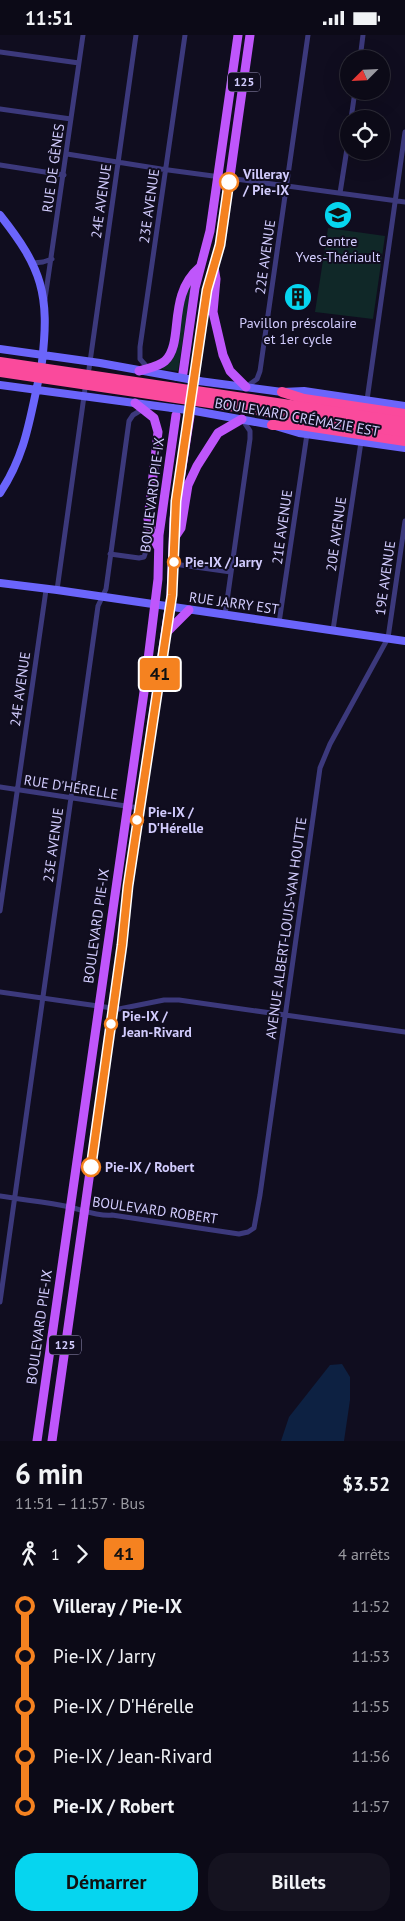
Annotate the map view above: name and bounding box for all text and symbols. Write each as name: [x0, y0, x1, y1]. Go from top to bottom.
text: 11:51: [25, 6, 73, 30]
north arrow: [340, 50, 390, 100]
map controls: [340, 50, 390, 160]
road number: 125: [228, 73, 260, 91]
button: locate: [340, 110, 390, 160]
street label: RUE DE GÈNES: [38, 122, 68, 214]
street label: 24E AVENUE: [87, 163, 115, 239]
place label: Villeray / Pie-IX: [242, 165, 289, 199]
street label: 23E AVENUE: [135, 168, 163, 244]
marker: Villeray / Pie-IX: [219, 172, 239, 192]
school or university icon: Centre Yves-Thériault: [323, 200, 353, 230]
street label: 22E AVENUE: [251, 219, 279, 295]
place label: Centre Yves-Thériault: [296, 232, 381, 266]
building icon: Pavillon préscolaire et 1er cycle: [283, 282, 313, 312]
place label: Pavillon préscolaire et 1er cycle: [239, 314, 357, 348]
street label: BOULEVARD CRÉMAZIE EST: [213, 394, 381, 440]
street label: BOULEVARD PIE-IX: [136, 436, 168, 553]
street label: 21E AVENUE: [268, 489, 296, 565]
street label: 20E AVENUE: [322, 496, 350, 572]
street label: 19E AVENUE: [371, 540, 399, 616]
place label: Pie-IX / Jarry: [185, 553, 263, 571]
marker: Pie-IX / Jarry: [167, 555, 181, 569]
street label: RUE JARRY EST: [188, 588, 280, 618]
street label: 24E AVENUE: [6, 651, 34, 727]
line badge: 41: [138, 658, 182, 690]
text: 41: [150, 662, 170, 685]
street label: RUE D'HÉRELLE: [23, 771, 119, 803]
place label: Pie-IX / D'Hérelle: [148, 803, 204, 837]
street label: 23E AVENUE: [39, 807, 67, 883]
marker: Pie-IX / D'Hérelle: [130, 813, 144, 827]
street label: AVENUE ALBERT-LOUIS-VAN HOUTTE: [262, 816, 310, 1040]
street label: BOULEVARD PIE-IX: [79, 867, 113, 984]
place label: Pie-IX / Jean-Rivard: [121, 1007, 192, 1041]
marker: Pie-IX / Jean-Rivard: [104, 1017, 118, 1031]
marker: Pie-IX / Robert: [81, 1157, 101, 1177]
place label: Pie-IX / Robert: [105, 1158, 194, 1176]
street label: BOULEVARD ROBERT: [91, 1192, 219, 1228]
street label: BOULEVARD PIE-IX: [22, 1268, 56, 1385]
road number: 125: [49, 1335, 81, 1355]
text: 6 min: [15, 1455, 83, 1492]
text: $3.52: [342, 1472, 390, 1496]
text: 11:51 – 11:57 · Bus: [15, 1493, 145, 1513]
icon: walk: [15, 1540, 43, 1568]
icon: forward: [68, 1540, 96, 1568]
text: 41: [114, 1542, 134, 1565]
text: 1: [51, 1544, 60, 1564]
text: 4 arrêts: [338, 1544, 390, 1564]
text: Villeray / Pie-IX: [53, 1594, 182, 1618]
text: 11:52: [352, 1596, 390, 1616]
text: Pie-IX / Jarry: [53, 1644, 156, 1668]
text: 11:53: [352, 1646, 390, 1666]
text: Pie-IX / D'Hérelle: [53, 1694, 194, 1718]
text: 11:55: [352, 1696, 390, 1716]
text: Pie-IX / Jean-Rivard: [53, 1744, 212, 1768]
text: 11:56: [352, 1746, 390, 1766]
text: Pie-IX / Robert: [53, 1794, 174, 1818]
text: 11:57: [352, 1796, 390, 1816]
button: Démarrer: [15, 1853, 198, 1911]
button: Billets: [208, 1853, 390, 1911]

